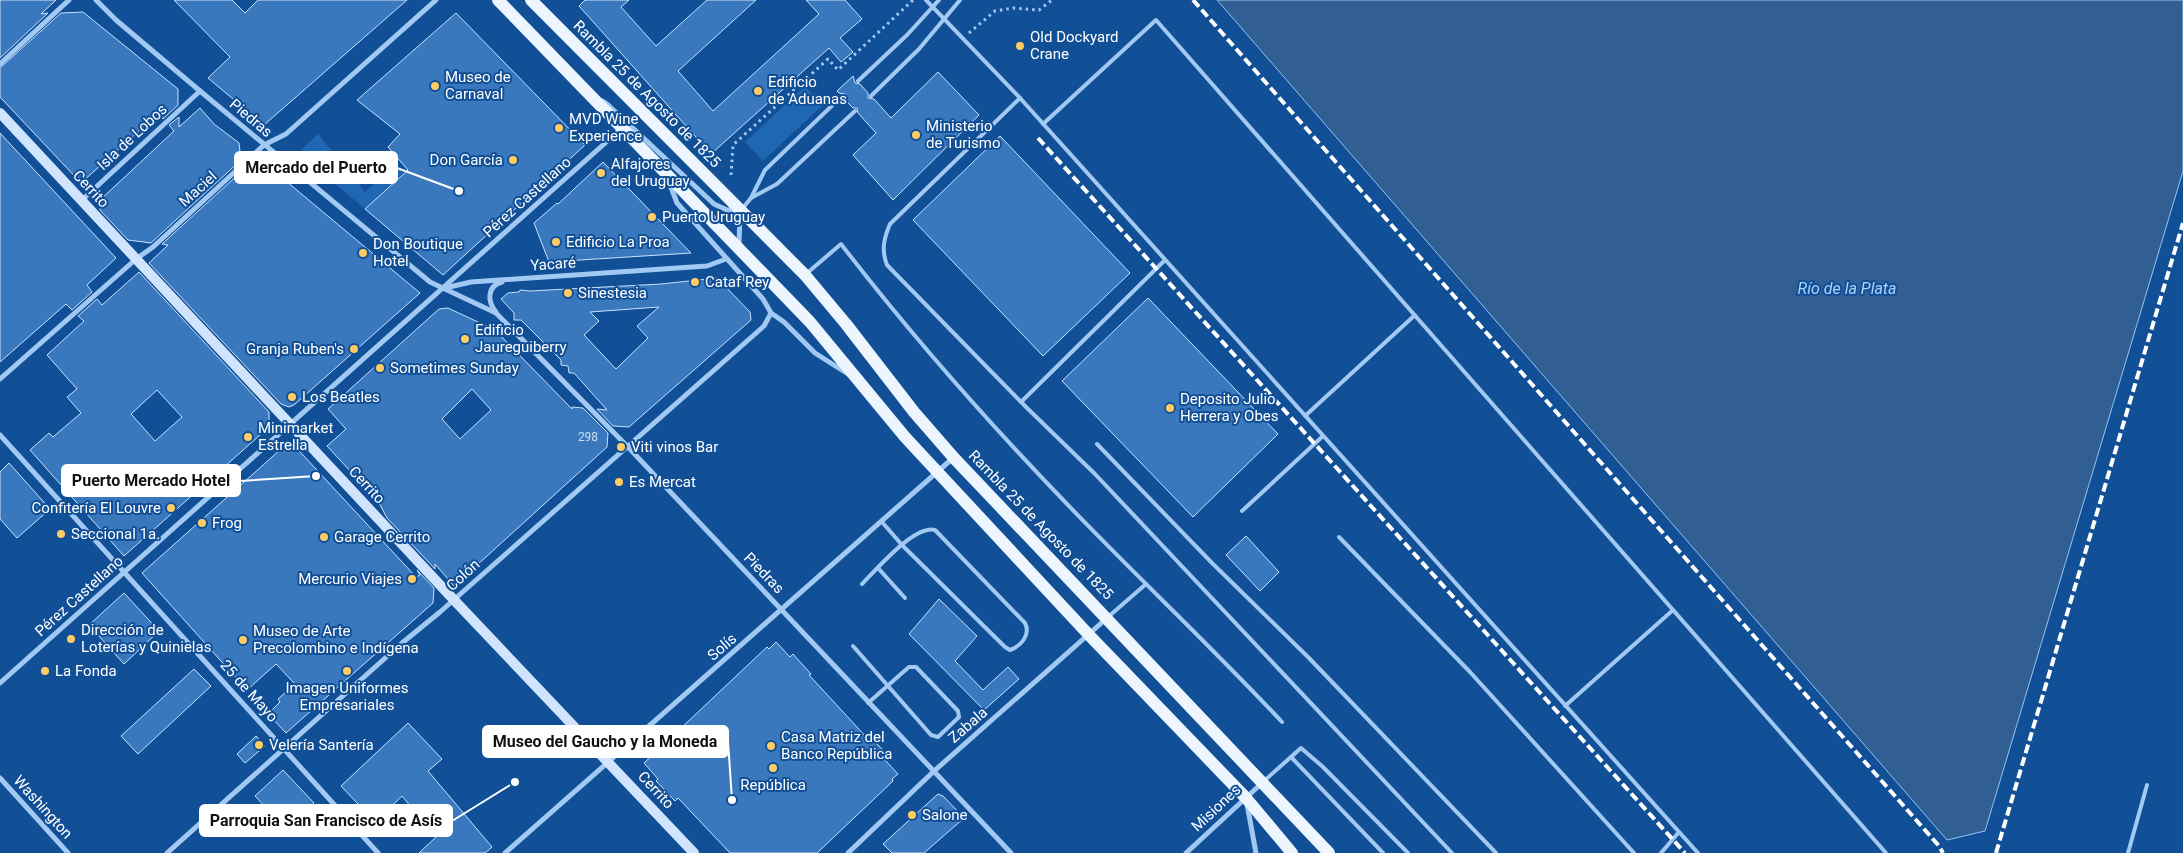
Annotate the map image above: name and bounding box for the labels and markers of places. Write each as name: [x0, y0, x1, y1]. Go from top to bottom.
place label: Old Dockyard Crane: [1030, 28, 1119, 63]
marker: Old Dockyard Crane: [1014, 40, 1026, 52]
place label: Museo de Carnaval: [445, 68, 511, 103]
place label: Edificio de Aduanas: [768, 73, 847, 108]
marker: Museo de Carnaval: [429, 80, 441, 92]
marker: Edificio de Aduanas: [752, 85, 764, 97]
place label: MVD Wine Experience: [569, 110, 642, 145]
place label: Ministerio de Turismo: [926, 117, 1001, 152]
marker: MVD Wine Experience: [553, 122, 565, 134]
marker: Ministerio de Turismo: [910, 129, 922, 141]
place label: Don García: [430, 151, 503, 169]
callout: Mercado del Puerto: [235, 152, 397, 183]
marker: Don García: [507, 154, 519, 166]
place label: Alfajores del Uruguay: [611, 155, 690, 190]
marker: Alfajores del Uruguay: [595, 167, 607, 179]
place label: Puerto Uruguay: [662, 208, 765, 226]
marker: Puerto Uruguay: [646, 211, 658, 223]
place label: Edificio La Proa: [566, 233, 670, 251]
place label: Don Boutique Hotel: [373, 235, 463, 270]
marker: Edificio La Proa: [550, 236, 562, 248]
marker: Don Boutique Hotel: [357, 247, 369, 259]
place label: Cataf Rey: [705, 273, 769, 291]
marker: Cataf Rey: [689, 276, 701, 288]
place label: Sinestesia: [578, 284, 647, 302]
marker: Sinestesia: [562, 287, 574, 299]
place label: Edificio Jaureguiberry: [475, 321, 567, 356]
marker: Edificio Jaureguiberry: [459, 333, 471, 345]
place label: Granja Ruben's: [246, 340, 344, 358]
marker: Granja Ruben's: [348, 343, 360, 355]
place label: Sometimes Sunday: [390, 359, 519, 377]
marker: Sometimes Sunday: [374, 362, 386, 374]
place label: Los Beatles: [302, 388, 380, 406]
place label: Deposito Julio Herrera y Obes: [1180, 390, 1279, 425]
marker: Los Beatles: [286, 391, 298, 403]
marker: Deposito Julio Herrera y Obes: [1164, 402, 1176, 414]
place label: Minimarket Estrella: [258, 419, 333, 454]
marker: Minimarket Estrella: [242, 431, 254, 443]
place label: Viti vinos Bar: [631, 438, 718, 456]
marker: Viti vinos Bar: [615, 441, 627, 453]
callout: Puerto Mercado Hotel: [62, 465, 240, 496]
place label: Es Mercat: [629, 473, 696, 491]
marker: Es Mercat: [613, 476, 625, 488]
place label: Confitería El Louvre: [32, 499, 161, 517]
marker: Confitería El Louvre: [165, 502, 177, 514]
place label: Frog: [212, 514, 242, 532]
marker: Frog: [196, 517, 208, 529]
place label: Seccional 1a.: [71, 525, 160, 543]
marker: Seccional 1a.: [55, 528, 67, 540]
place label: Garage Cerrito: [334, 528, 430, 546]
marker: Garage Cerrito: [318, 531, 330, 543]
place label: Mercurio Viajes: [298, 570, 402, 588]
marker: Mercurio Viajes: [406, 573, 418, 585]
place label: Dirección de Loterías y Quinielas: [81, 621, 211, 656]
place label: Museo de Arte Precolombino e Indígena: [253, 622, 419, 657]
marker: Dirección de Loterías y Quinielas: [65, 633, 77, 645]
marker: Museo de Arte Precolombino e Indígena: [237, 634, 249, 646]
place label: La Fonda: [55, 662, 117, 680]
marker: La Fonda: [39, 665, 51, 677]
marker: Imagen Uniformes Empresariales: [341, 665, 353, 677]
place label: Imagen Uniformes Empresariales: [285, 679, 409, 714]
callout: Museo del Gaucho y la Moneda: [483, 726, 728, 757]
place label: Casa Matriz del Banco República: [781, 728, 893, 763]
place label: Velería Santería: [269, 736, 374, 754]
marker: Velería Santería: [253, 739, 265, 751]
marker: Casa Matriz del Banco República: [765, 740, 777, 752]
marker: República: [767, 762, 779, 774]
place label: República: [740, 776, 806, 794]
callout: Parroquia San Francisco de Asís: [200, 805, 452, 836]
place label: Salone: [922, 806, 968, 824]
marker: Salone: [906, 809, 918, 821]

